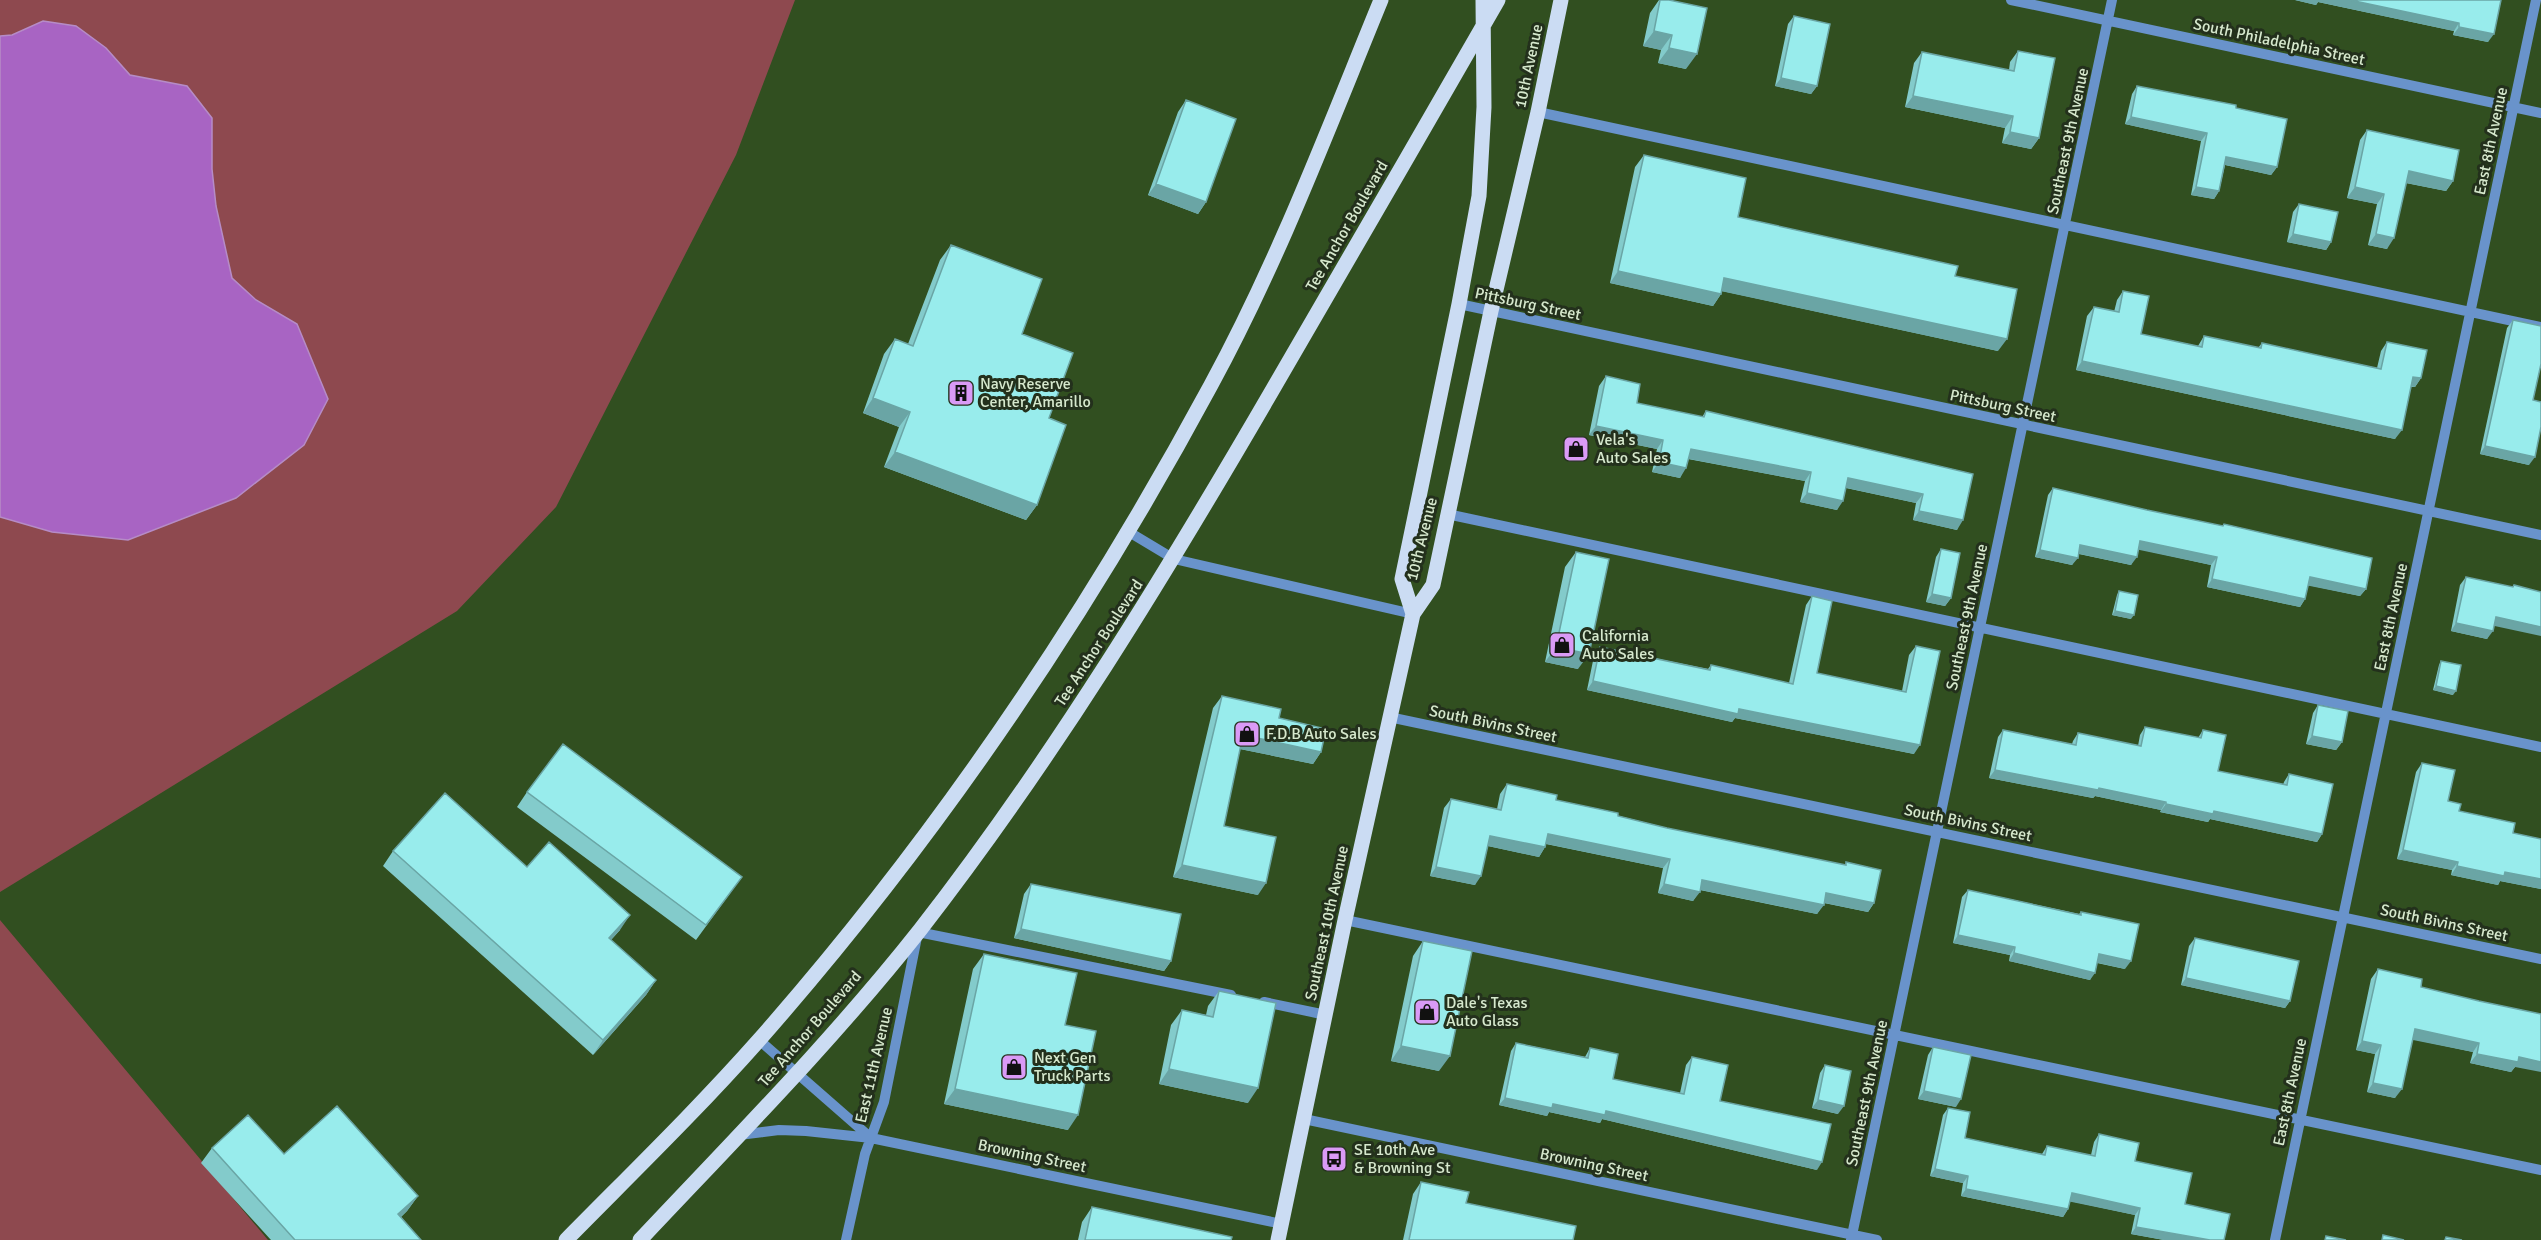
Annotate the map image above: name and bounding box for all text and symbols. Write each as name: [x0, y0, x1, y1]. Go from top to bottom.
street label: South Philadelphia Street: [2191, 14, 2367, 70]
street label: 10th Avenue: [1510, 22, 1548, 110]
street label: Southeast 9th Avenue: [2043, 66, 2093, 216]
street label: East 8th Avenue: [2470, 85, 2512, 197]
street label: Tee Anchor Boulevard: [1302, 157, 1392, 295]
street label: Pittsburg Street: [1473, 283, 1583, 325]
place label: Navy Reserve Center, Amarillo: [980, 374, 1091, 412]
building icon: Navy Reserve Center, Amarillo: [946, 378, 976, 408]
street label: Pittsburg Street: [1948, 385, 2058, 427]
place label: Vela's Auto Sales: [1596, 430, 1668, 468]
shop icon: Vela's Auto Sales: [1561, 434, 1591, 464]
street label: 10th Avenue: [1402, 495, 1442, 583]
street label: Southeast 9th Avenue: [1942, 542, 1992, 692]
street label: East 8th Avenue: [2370, 561, 2412, 673]
street label: Tee Anchor Boulevard: [1051, 576, 1147, 710]
place label: California Auto Sales: [1582, 626, 1654, 664]
shop icon: California Auto Sales: [1547, 630, 1577, 660]
street label: South Bivins Street: [1427, 701, 1559, 747]
shop icon: F.D.B Auto Sales: [1232, 719, 1262, 749]
place label: F.D.B Auto Sales: [1266, 724, 1377, 744]
street label: South Bivins Street: [1902, 800, 2034, 846]
street label: Southeast 10th Avenue: [1301, 844, 1353, 1002]
street label: South Bivins Street: [2378, 900, 2510, 946]
street label: Tee Anchor Boulevard: [754, 967, 866, 1091]
place label: Dale's Texas Auto Glass: [1446, 993, 1528, 1031]
shop icon: Dale's Texas Auto Glass: [1412, 997, 1442, 1027]
street label: East 11th Avenue: [851, 1005, 897, 1125]
street label: Southeast 9th Avenue: [1842, 1018, 1892, 1168]
street label: East 8th Avenue: [2269, 1036, 2311, 1148]
place label: Next Gen Truck Parts: [1034, 1048, 1110, 1086]
shop icon: Next Gen Truck Parts: [999, 1052, 1029, 1082]
street label: Browning Street: [976, 1135, 1088, 1177]
place label: SE 10th Ave & Browning St: [1354, 1140, 1451, 1178]
bus stop icon: SE 10th Ave & Browning St: [1319, 1144, 1349, 1174]
street label: Browning Street: [1538, 1144, 1650, 1186]

